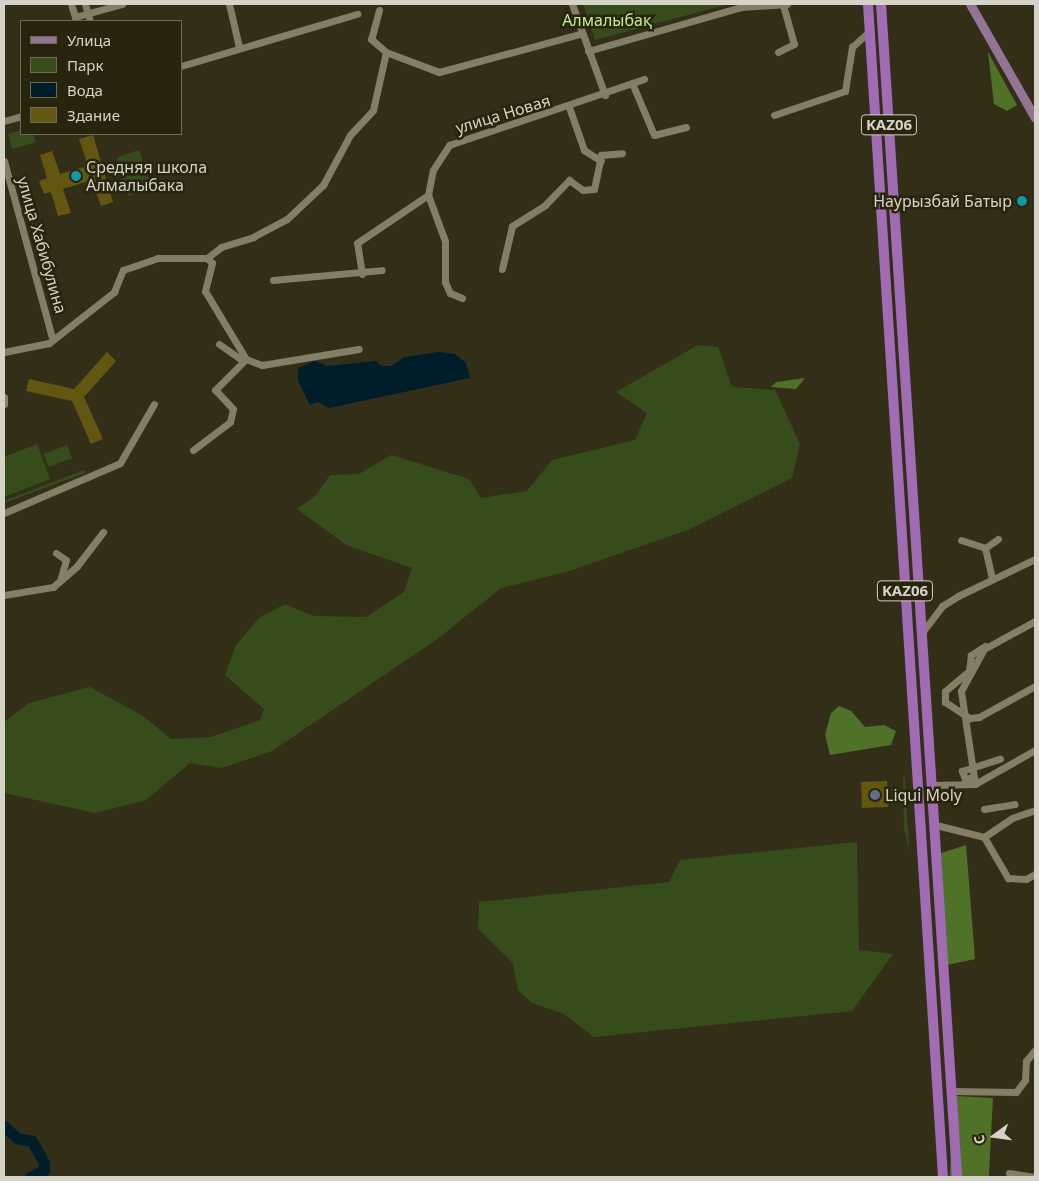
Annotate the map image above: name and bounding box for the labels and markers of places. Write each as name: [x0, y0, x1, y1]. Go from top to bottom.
place label: Средняя школа Алмалыбака: [86, 157, 207, 195]
marker: Средняя школа Алмалыбака: [70, 170, 82, 182]
place label: Наурызбай Батыр: [873, 191, 1012, 211]
marker: Наурызбай Батыр: [1016, 195, 1028, 207]
place label: Liqui Moly: [885, 785, 962, 805]
marker: Liqui Moly: [869, 789, 881, 801]

